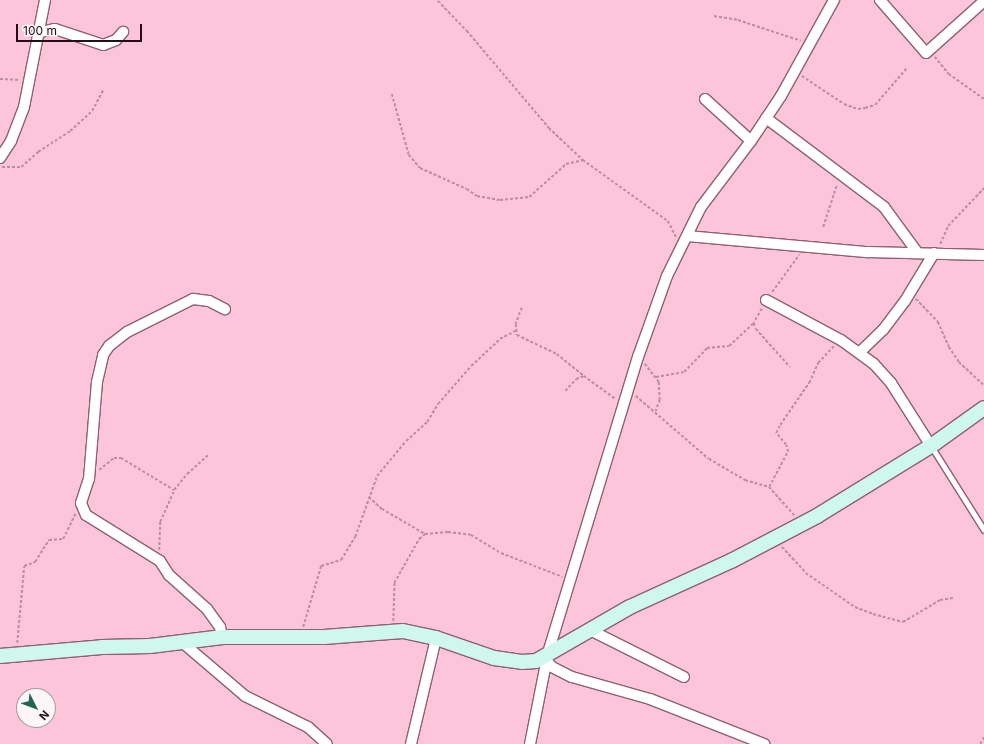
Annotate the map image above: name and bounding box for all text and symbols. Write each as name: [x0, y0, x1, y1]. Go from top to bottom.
scale bar: [18, 16, 144, 42]
text: 100 m: [23, 23, 57, 38]
north arrow: [16, 688, 56, 728]
text: N: [36, 708, 52, 723]

